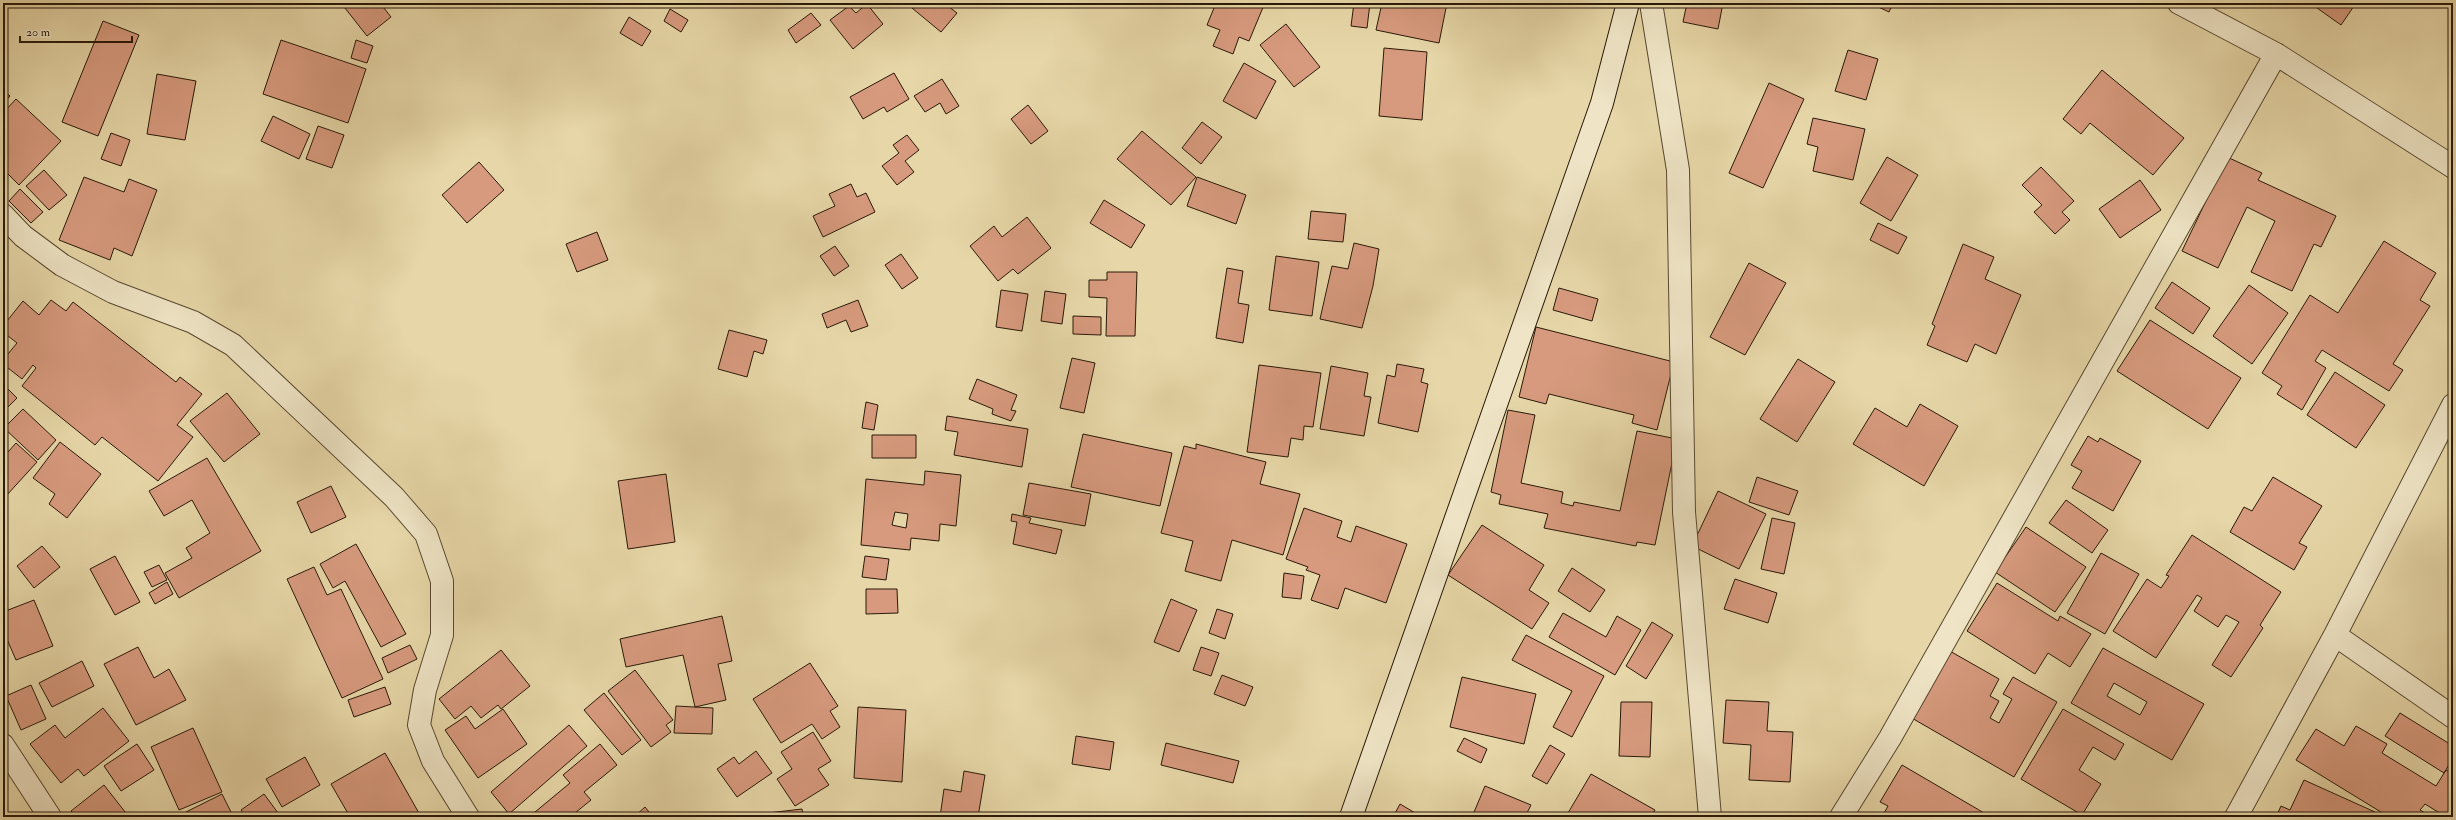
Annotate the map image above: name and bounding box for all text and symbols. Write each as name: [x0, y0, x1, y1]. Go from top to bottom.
scale bar: [20, 18, 132, 44]
text: 20 m: [26, 25, 51, 40]

